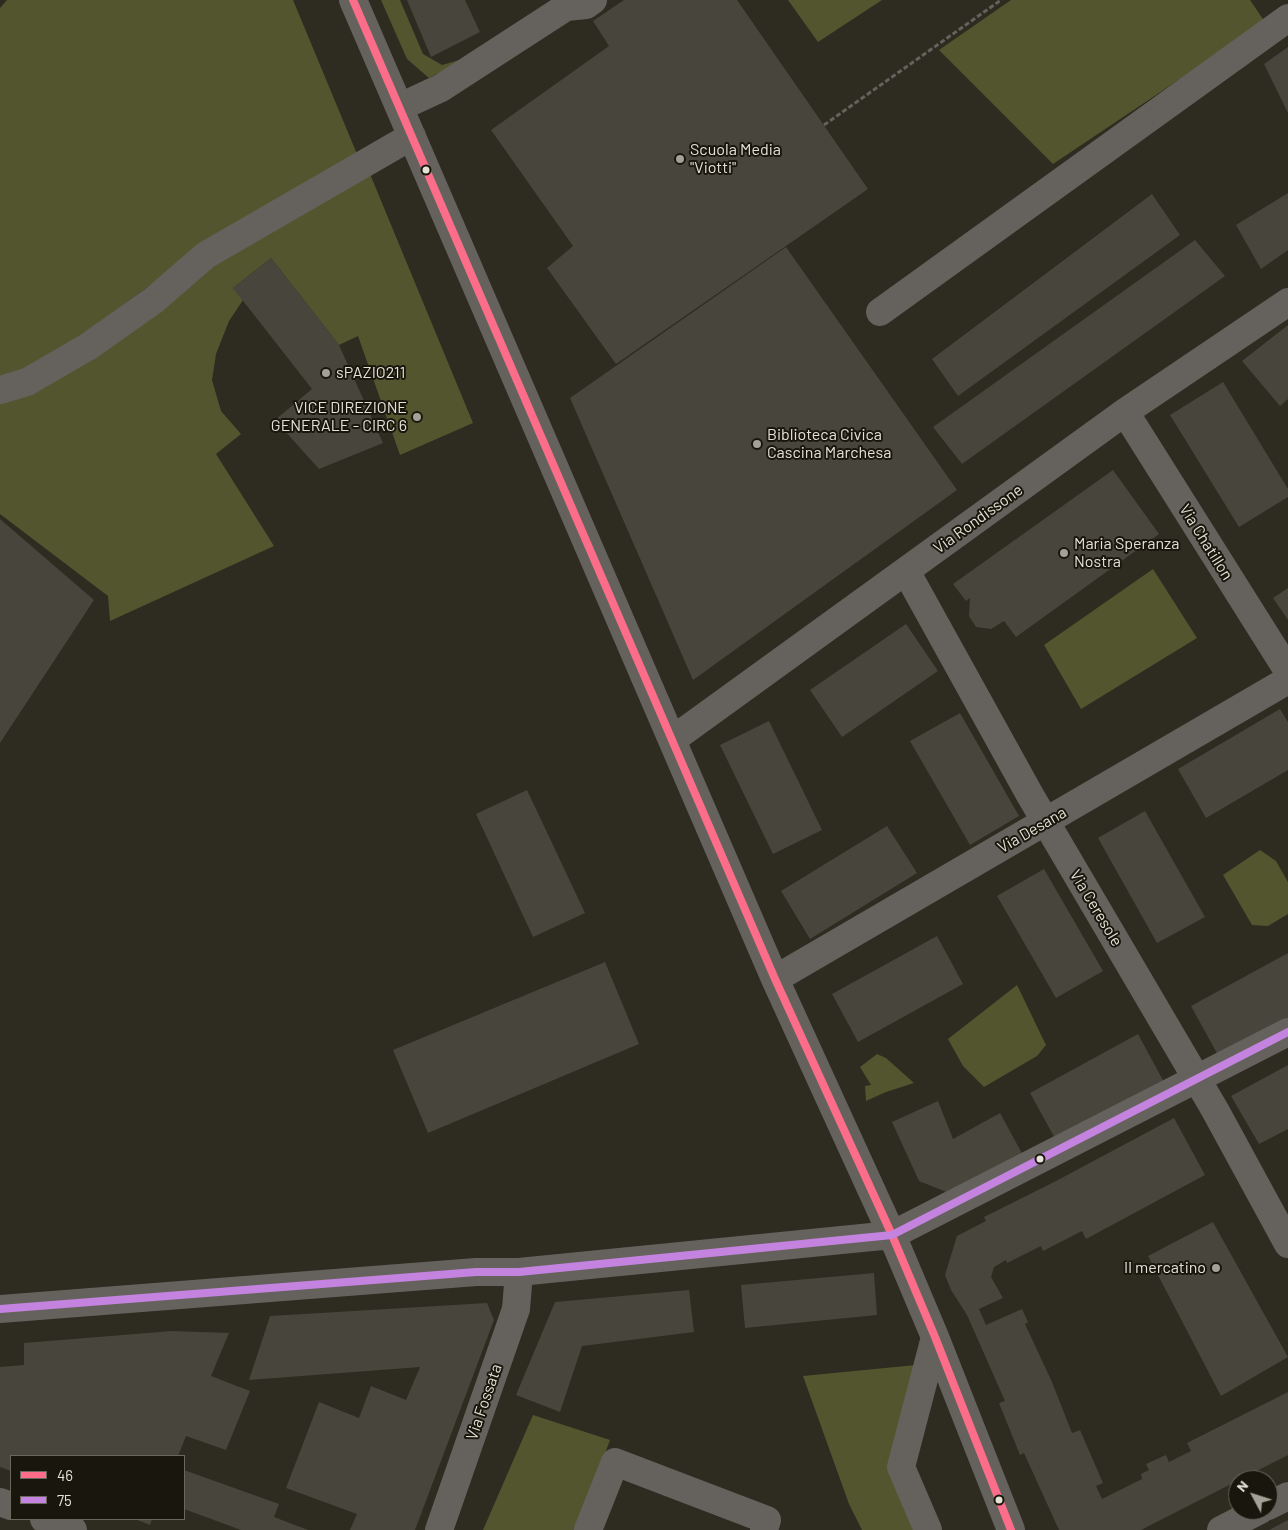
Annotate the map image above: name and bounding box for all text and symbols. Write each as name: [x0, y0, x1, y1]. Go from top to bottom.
place label: Scuola Media "Viotti": [690, 140, 781, 178]
marker: Scuola Media "Viotti": [674, 153, 686, 165]
unlabelled marker: [421, 165, 431, 175]
place label: sPAZIO211: [336, 363, 405, 383]
marker: sPAZIO211: [320, 367, 332, 379]
place label: VICE DIREZIONE GENERALE - CIRC 6: [271, 398, 407, 436]
marker: VICE DIREZIONE GENERALE - CIRC 6: [411, 411, 423, 423]
place label: Biblioteca Civica Cascina Marchesa: [767, 425, 891, 463]
marker: Biblioteca Civica Cascina Marchesa: [751, 438, 763, 450]
street label: Via Rondissone: [930, 480, 1026, 558]
street label: Via Chatillon: [1175, 500, 1237, 584]
place label: Maria Speranza Nostra: [1074, 534, 1179, 572]
marker: Maria Speranza Nostra: [1058, 547, 1070, 559]
street label: Via Desana: [994, 803, 1070, 857]
street label: Via Ceresole: [1066, 866, 1126, 950]
unlabelled marker: [1035, 1154, 1045, 1164]
place label: Il mercatino: [1124, 1258, 1206, 1278]
marker: Il mercatino: [1210, 1262, 1222, 1274]
street label: Via Fossata: [462, 1361, 506, 1443]
legend: [10, 1455, 185, 1520]
text: 46: [57, 1466, 73, 1484]
north arrow: [1228, 1470, 1278, 1520]
text: N: [1232, 1477, 1251, 1495]
text: 75: [57, 1491, 72, 1509]
unlabelled marker: [994, 1495, 1004, 1505]

